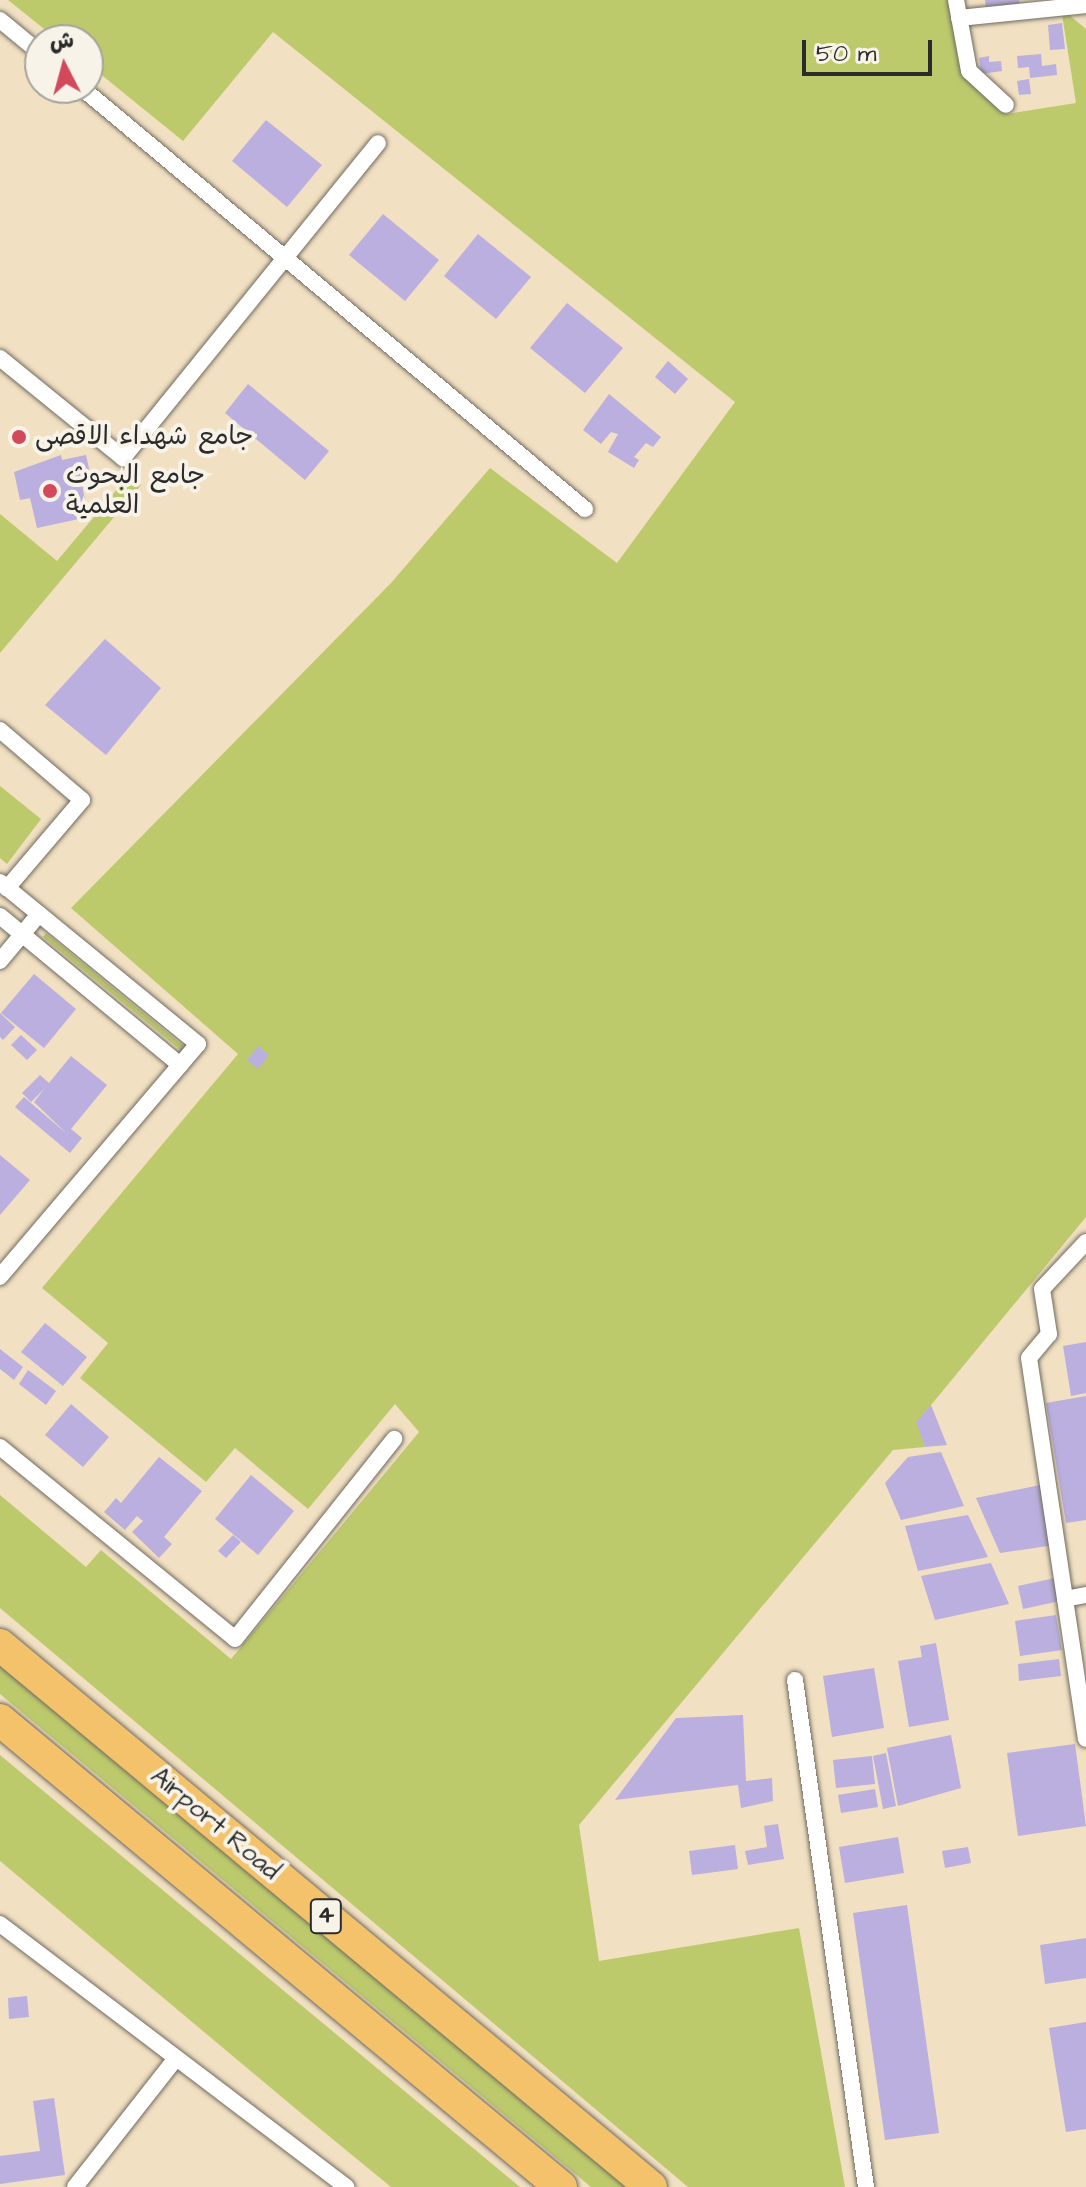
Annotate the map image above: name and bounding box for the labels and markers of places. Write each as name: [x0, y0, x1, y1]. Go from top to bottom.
place label: جامع شهداء الاقصى: [35, 421, 253, 453]
marker: جامع شهداء الاقصى: [10, 428, 28, 446]
place label: جامع البحوث العلمية: [66, 460, 205, 522]
marker: جامع البحوث العلمية: [41, 482, 59, 500]

